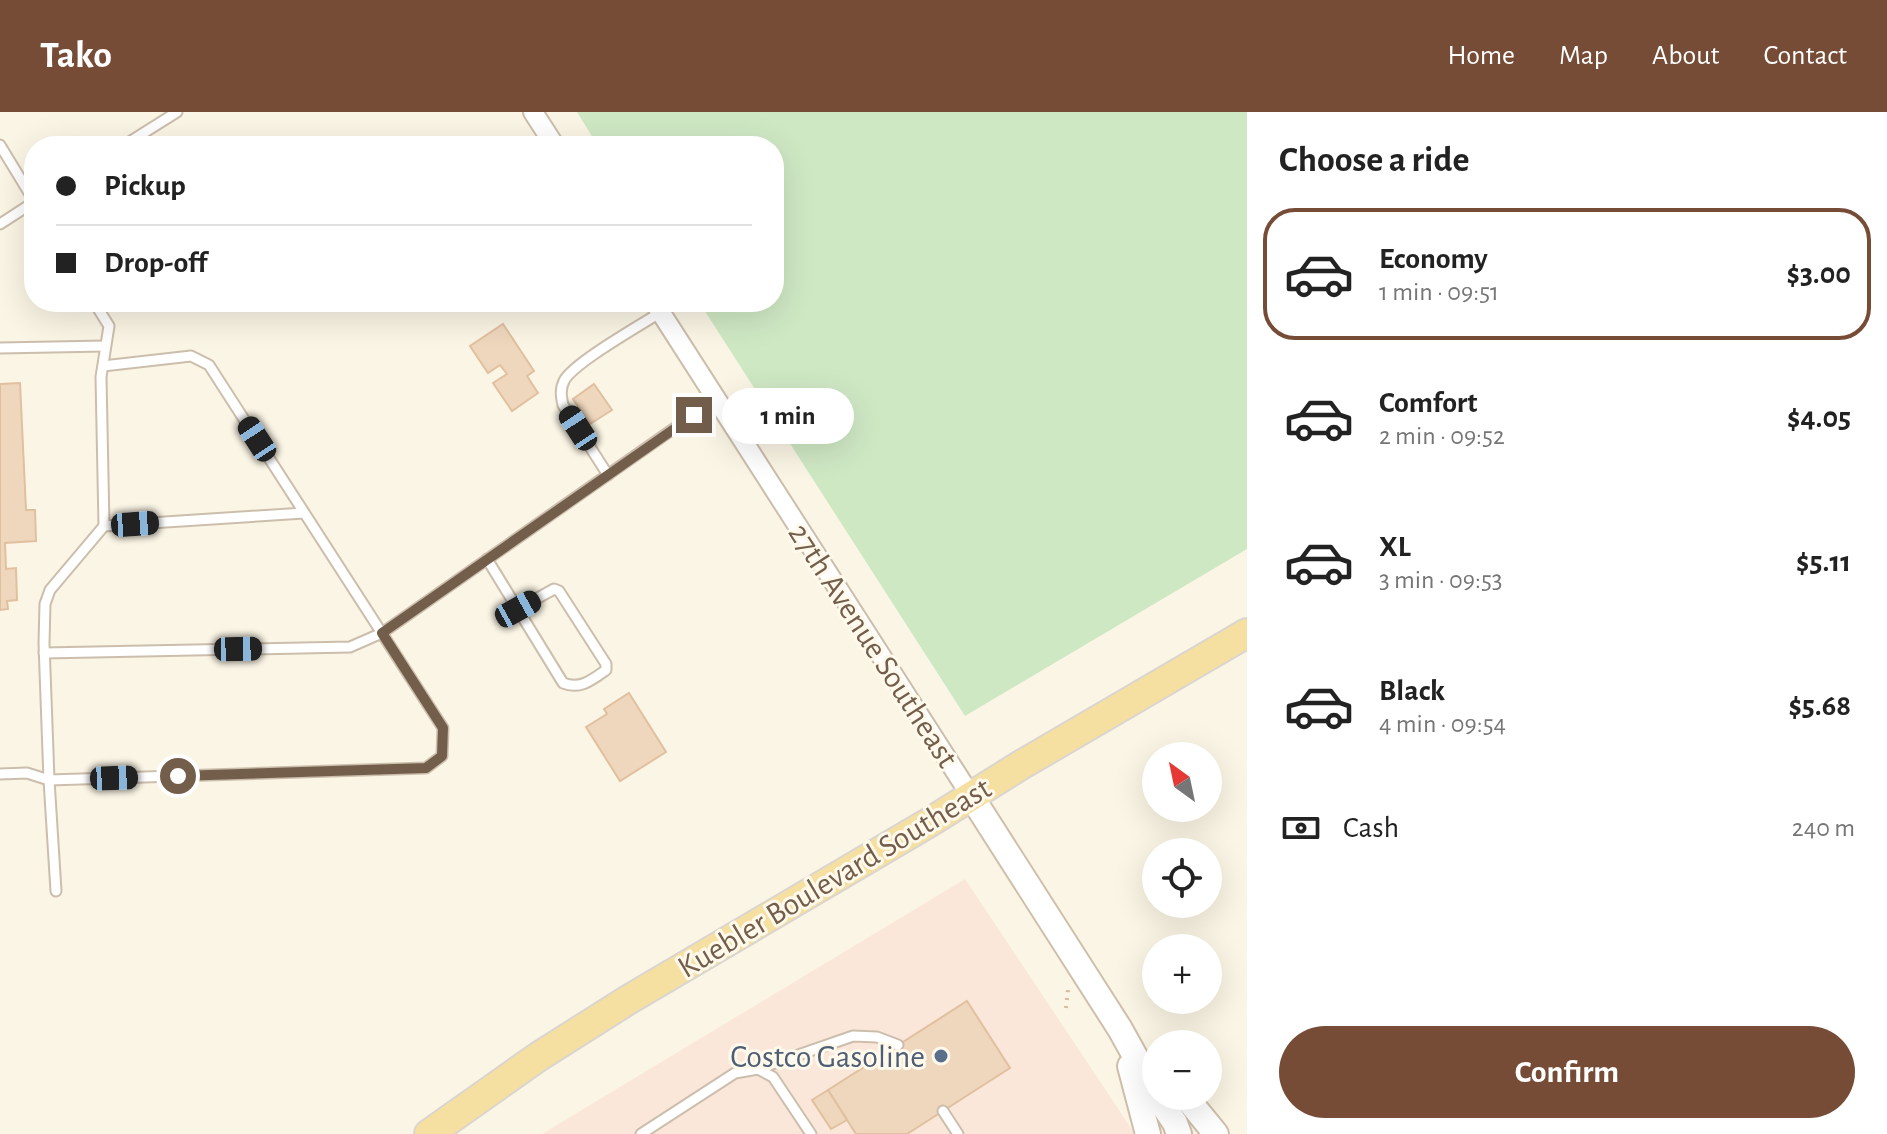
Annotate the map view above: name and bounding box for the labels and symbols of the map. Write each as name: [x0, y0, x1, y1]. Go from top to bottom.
callout: 1 min: [722, 387, 854, 443]
route end: [676, 397, 712, 433]
car: [555, 401, 601, 455]
car: [234, 412, 280, 466]
car: [110, 510, 160, 538]
street label: 27th Avenue Southeast: [783, 518, 964, 773]
car: [491, 587, 545, 631]
car: [214, 637, 262, 661]
north arrow: [1142, 742, 1222, 822]
route start: [160, 758, 196, 794]
car: [90, 765, 138, 791]
street label: Kuebler Boulevard Southeast: [672, 772, 997, 984]
place label: Costco Gasoline: [730, 1041, 925, 1073]
marker: Costco Gasoline: [932, 1047, 950, 1065]

